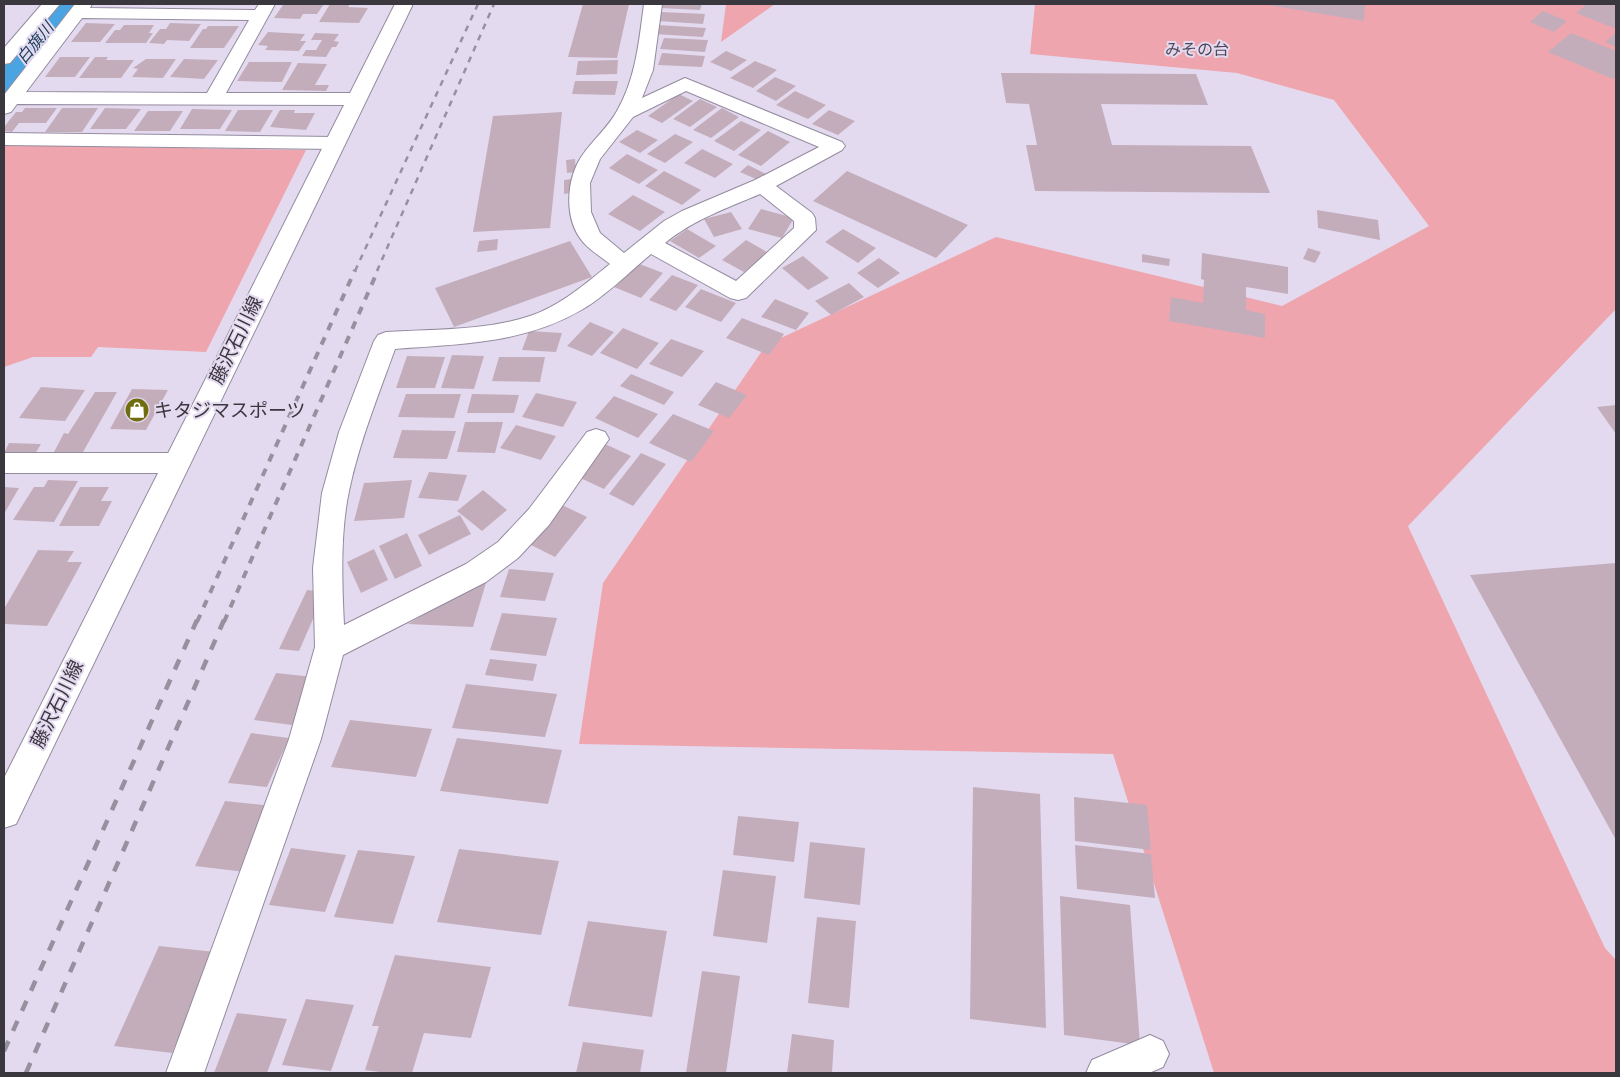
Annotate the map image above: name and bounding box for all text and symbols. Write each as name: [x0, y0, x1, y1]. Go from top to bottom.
water label: 白旗川: [13, 17, 59, 68]
district label: みその台: [1165, 40, 1229, 59]
street label: 藤沢石川線: [205, 292, 267, 388]
shop icon: キタジマスポーツ: [124, 397, 150, 423]
place label: キタジマスポーツ: [154, 399, 306, 422]
street label: 藤沢石川線: [26, 656, 88, 752]

